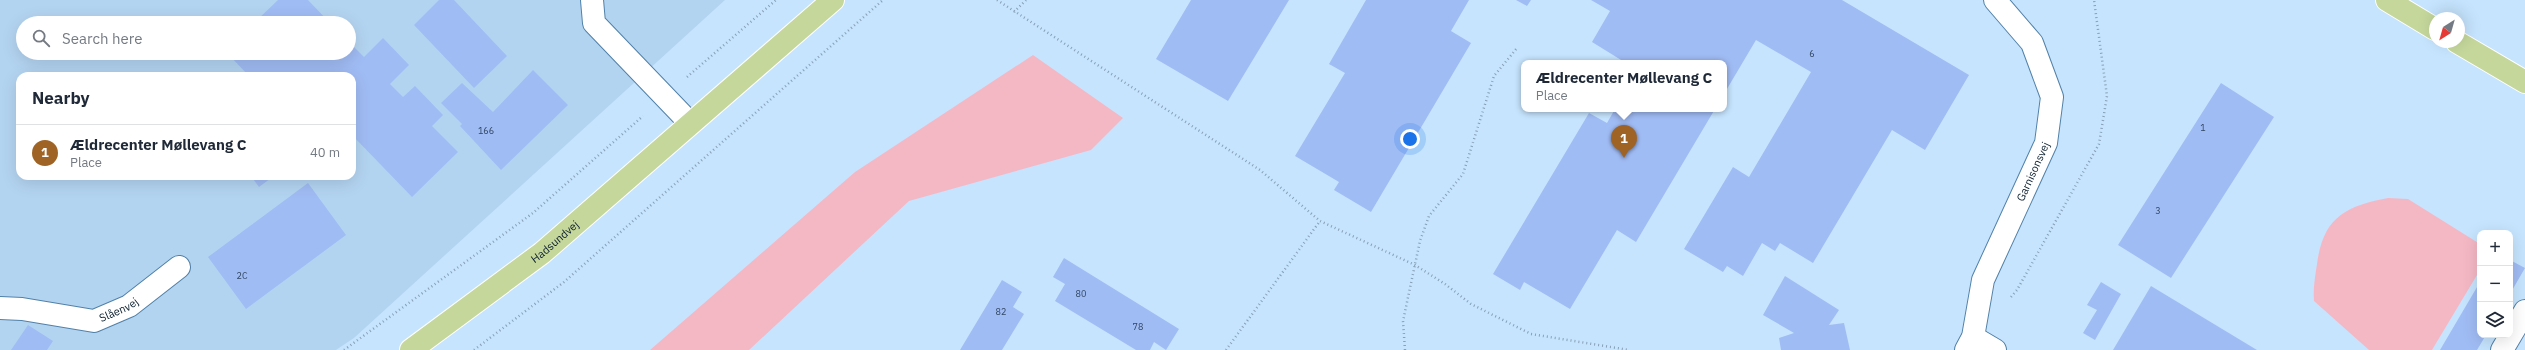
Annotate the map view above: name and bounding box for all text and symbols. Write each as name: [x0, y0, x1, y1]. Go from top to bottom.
north arrow: [2429, 12, 2465, 48]
search box: [16, 16, 356, 60]
icon: search: [30, 27, 52, 49]
text: Search here: [62, 29, 142, 48]
house number: 6: [1809, 48, 1815, 59]
popup: [1521, 60, 1727, 112]
text: Ældrecenter Møllevang C: [1536, 68, 1712, 87]
text: Nearby: [32, 87, 90, 109]
text: Place: [1536, 87, 1568, 104]
house number: 1: [2200, 122, 2206, 133]
house number: 166: [478, 125, 494, 136]
pin: 1: [1611, 125, 1637, 158]
your location: [1400, 129, 1420, 149]
text: Ældrecenter Møllevang C: [70, 135, 246, 154]
street label: Garnisonsvej: [2013, 140, 2053, 203]
text: 1: [41, 144, 49, 161]
text: 40 m: [310, 144, 340, 161]
text: Place: [70, 154, 102, 171]
house number: 3: [2155, 205, 2161, 216]
street label: Hadsundvej: [528, 217, 581, 266]
map controls: [2477, 230, 2513, 338]
button: +: [2477, 230, 2513, 266]
button: −: [2477, 266, 2513, 302]
house number: 2C: [237, 270, 248, 281]
house number: 80: [1076, 288, 1086, 299]
street label: Slåenvej: [97, 295, 141, 325]
button: layers: [2477, 302, 2513, 338]
house number: 82: [996, 306, 1006, 317]
house number: 78: [1133, 321, 1143, 332]

